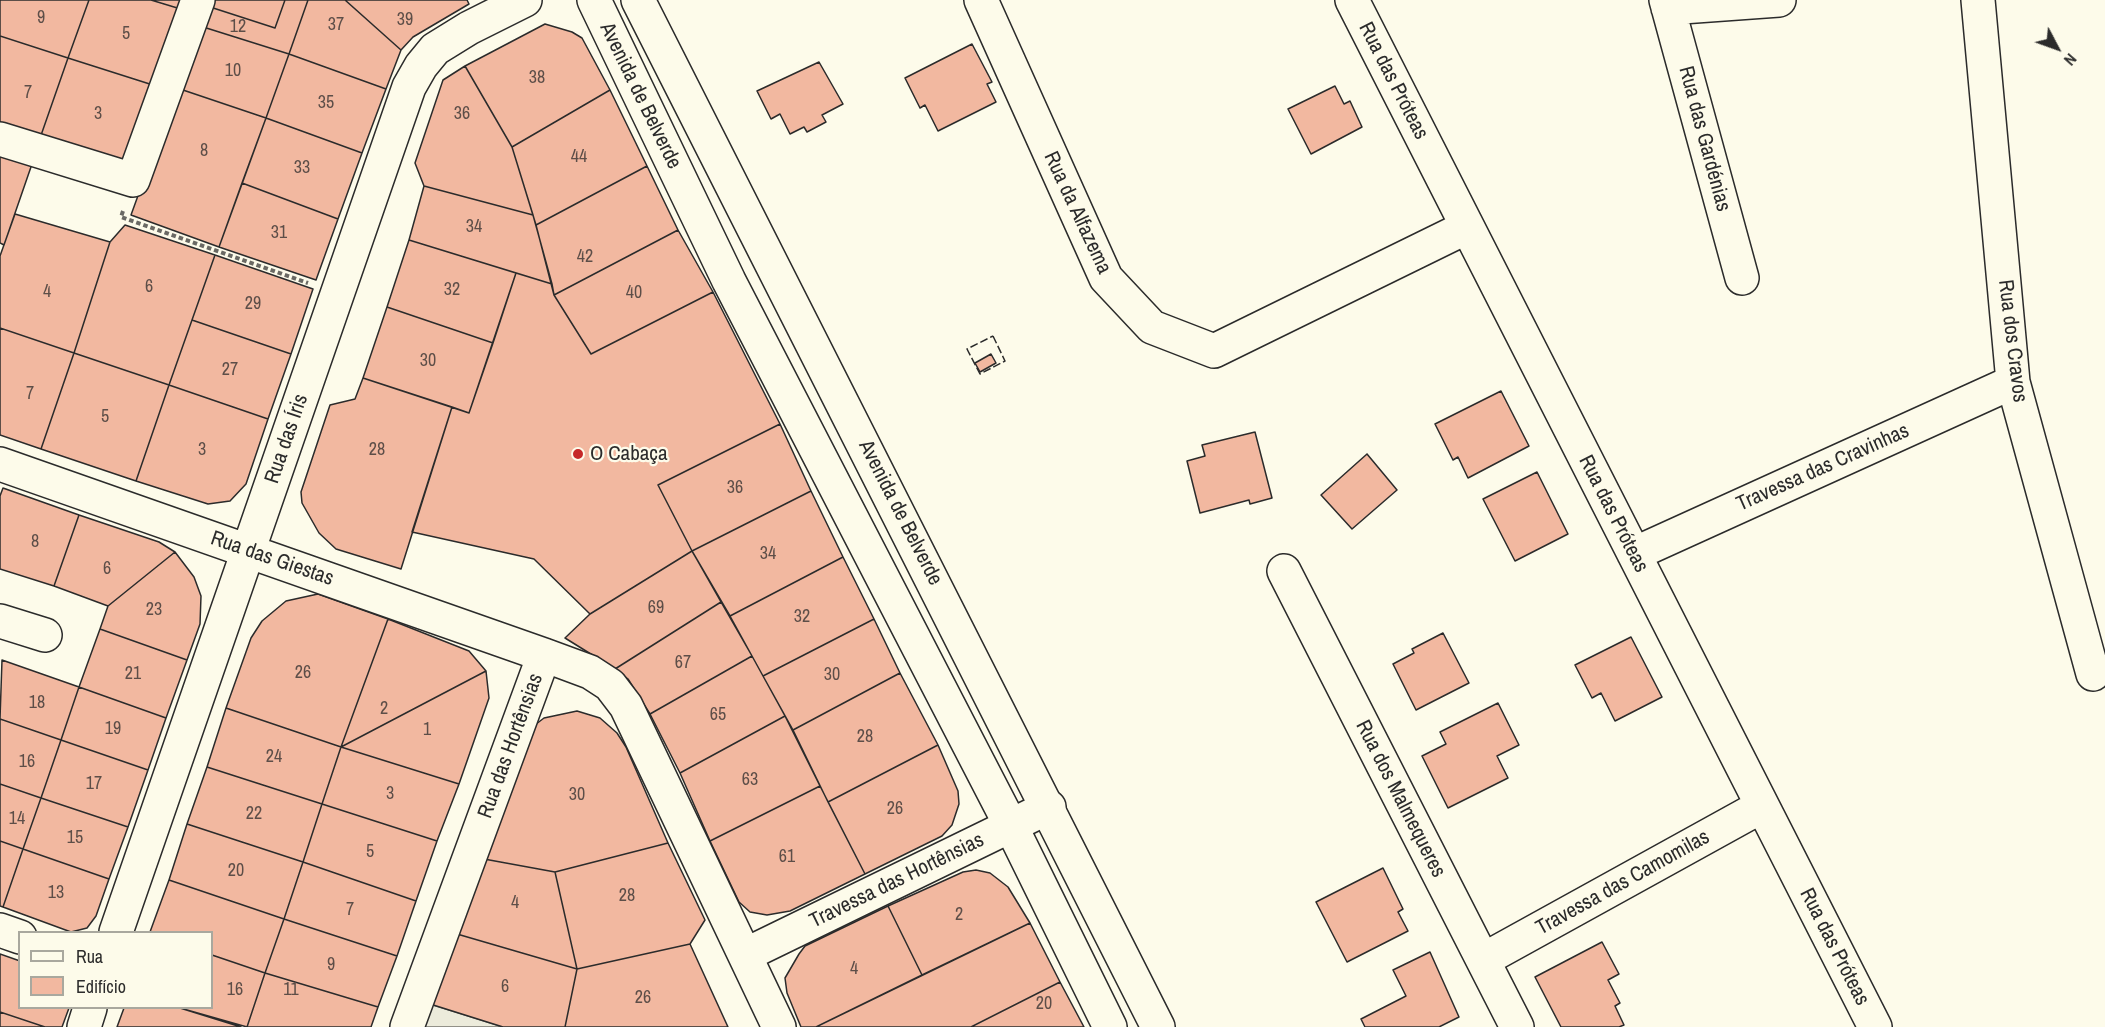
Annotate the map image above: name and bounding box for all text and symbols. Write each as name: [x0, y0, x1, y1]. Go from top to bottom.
house number: 9: [37, 7, 45, 29]
house number: 39: [397, 9, 413, 31]
house number: 37: [328, 14, 344, 36]
house number: 12: [230, 16, 246, 38]
street label: Rua das Próteas: [1353, 18, 1433, 144]
north arrow: [2027, 18, 2087, 78]
street label: Avenida de Belverde: [594, 19, 686, 173]
house number: 5: [122, 23, 130, 45]
text: N: [2059, 49, 2082, 71]
house number: 10: [225, 60, 241, 82]
street label: Rua das Gardénias: [1673, 64, 1735, 214]
house number: 38: [529, 67, 545, 89]
house number: 7: [24, 82, 32, 104]
house number: 35: [318, 92, 334, 114]
house number: 3: [94, 103, 102, 125]
house number: 36: [454, 103, 470, 125]
house number: 8: [200, 140, 208, 162]
house number: 44: [571, 146, 587, 168]
street label: Rua da Alfazema: [1038, 148, 1116, 278]
house number: 33: [294, 157, 310, 179]
house number: 34: [466, 216, 482, 238]
house number: 31: [271, 222, 287, 244]
house number: 42: [577, 246, 593, 268]
house number: 6: [145, 276, 153, 298]
street label: Rua dos Cravos: [1992, 278, 2032, 404]
house number: 32: [444, 279, 460, 301]
house number: 4: [43, 281, 51, 303]
house number: 40: [626, 282, 642, 304]
house number: 29: [245, 293, 261, 315]
house number: 30: [420, 350, 436, 372]
house number: 27: [222, 359, 238, 381]
house number: 7: [26, 383, 34, 405]
street label: Rua das Íris: [260, 391, 314, 487]
house number: 5: [101, 406, 109, 428]
street label: Travessa das Cravinhas: [1733, 419, 1913, 517]
street label: Avenida de Belverde: [853, 436, 947, 590]
house number: 3: [198, 439, 206, 461]
house number: 28: [369, 439, 385, 461]
place label: O Cabaça: [590, 441, 668, 467]
marker: O Cabaça: [571, 447, 585, 461]
street label: Rua das Próteas: [1573, 451, 1653, 577]
house number: 36: [727, 477, 743, 499]
street label: Rua das Giestas: [207, 526, 337, 592]
house number: 8: [31, 531, 39, 553]
house number: 34: [760, 543, 776, 565]
house number: 6: [103, 558, 111, 580]
house number: 69: [648, 597, 664, 619]
house number: 23: [146, 599, 162, 621]
house number: 32: [794, 606, 810, 628]
house number: 67: [675, 652, 691, 674]
house number: 26: [295, 662, 311, 684]
house number: 21: [125, 663, 141, 685]
house number: 30: [824, 664, 840, 686]
street label: Rua das Hortênsias: [473, 670, 549, 822]
house number: 18: [29, 692, 45, 714]
house number: 2: [380, 698, 388, 720]
house number: 65: [710, 704, 726, 726]
street label: Rua dos Malmequeres: [1349, 716, 1451, 882]
house number: 19: [105, 718, 121, 740]
house number: 1: [423, 719, 431, 741]
house number: 28: [857, 726, 873, 748]
house number: 24: [266, 746, 282, 768]
house number: 16: [19, 751, 35, 773]
house number: 63: [742, 769, 758, 791]
house number: 17: [86, 773, 102, 795]
house number: 3: [386, 783, 394, 805]
house number: 30: [569, 784, 585, 806]
house number: 26: [887, 798, 903, 820]
house number: 22: [246, 803, 262, 825]
house number: 14: [9, 808, 25, 830]
street label: Travessa das Camomilas: [1532, 825, 1714, 941]
house number: 15: [67, 827, 83, 849]
street label: Travessa das Hortênsias: [806, 828, 988, 934]
house number: 5: [366, 841, 374, 863]
house number: 61: [779, 846, 795, 868]
house number: 20: [228, 860, 244, 882]
house number: 13: [48, 882, 64, 904]
street label: Rua das Próteas: [1794, 884, 1874, 1010]
house number: 28: [619, 885, 635, 907]
house number: 4: [511, 892, 519, 914]
house number: 7: [346, 899, 354, 921]
house number: 2: [955, 904, 963, 926]
legend: [18, 931, 213, 1009]
text: Rua: [76, 944, 103, 969]
house number: 9: [327, 954, 335, 976]
house number: 4: [850, 958, 858, 980]
text: Edifício: [76, 974, 126, 999]
house number: 6: [501, 976, 509, 998]
house number: 16: [227, 979, 243, 1001]
house number: 11: [283, 979, 299, 1001]
house number: 26: [635, 987, 651, 1009]
house number: 20: [1036, 993, 1052, 1015]

